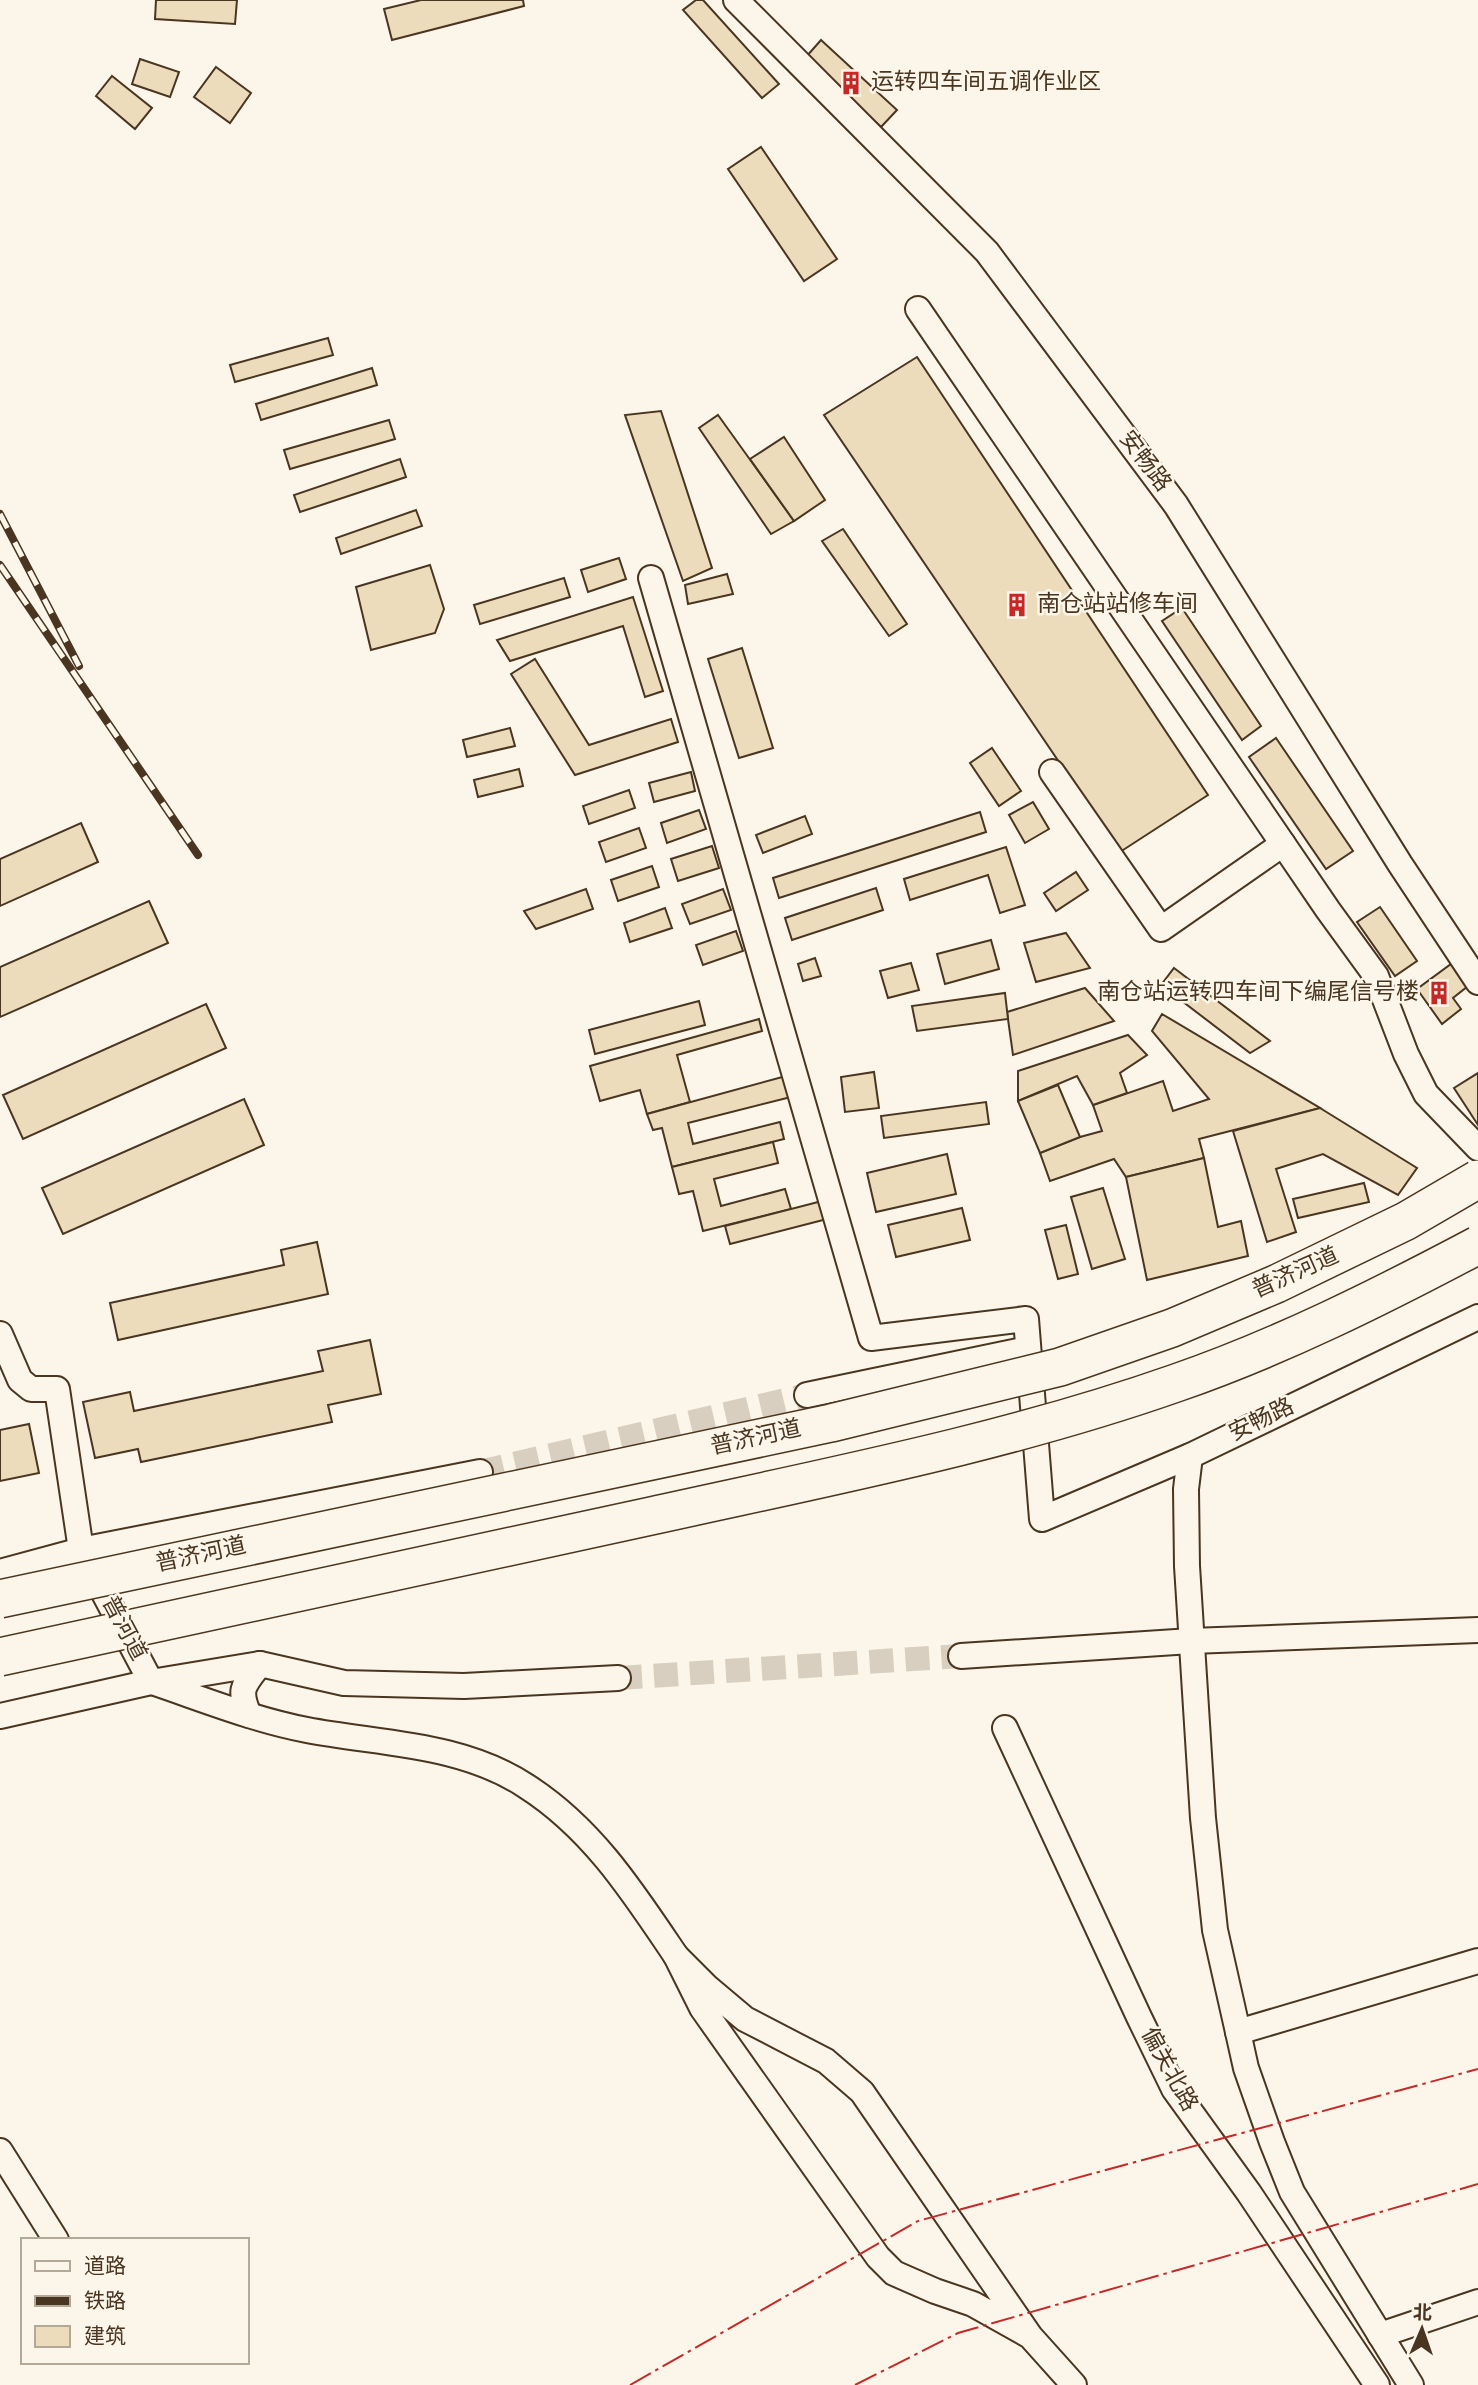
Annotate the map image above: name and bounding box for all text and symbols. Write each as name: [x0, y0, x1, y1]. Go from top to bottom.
building icon: 运转四车间五调作业区: [837, 69, 865, 97]
place label: 运转四车间五调作业区: [871, 69, 1101, 98]
street label: 安畅路: [1112, 426, 1176, 498]
building icon: 南仓站站修车间: [1003, 591, 1031, 619]
place label: 南仓站站修车间: [1037, 591, 1198, 620]
place label: 南仓站运转四车间下编尾信号楼: [1097, 979, 1419, 1008]
building icon: 南仓站运转四车间下编尾信号楼: [1425, 979, 1453, 1007]
street label: 普济河道: [1248, 1242, 1344, 1306]
street label: 安畅路: [1225, 1393, 1299, 1449]
street label: 普济河道: [708, 1415, 804, 1463]
street label: 普济河道: [153, 1532, 249, 1580]
street label: 普河道: [94, 1592, 152, 1666]
street label: 偏关北路: [1133, 2023, 1203, 2117]
legend: [21, 2238, 248, 2364]
text: 道路: [84, 2254, 126, 2281]
text: 铁路: [84, 2289, 126, 2316]
north arrow: [1387, 2294, 1457, 2364]
text: 北: [1413, 2302, 1432, 2326]
text: 建筑: [84, 2324, 126, 2351]

